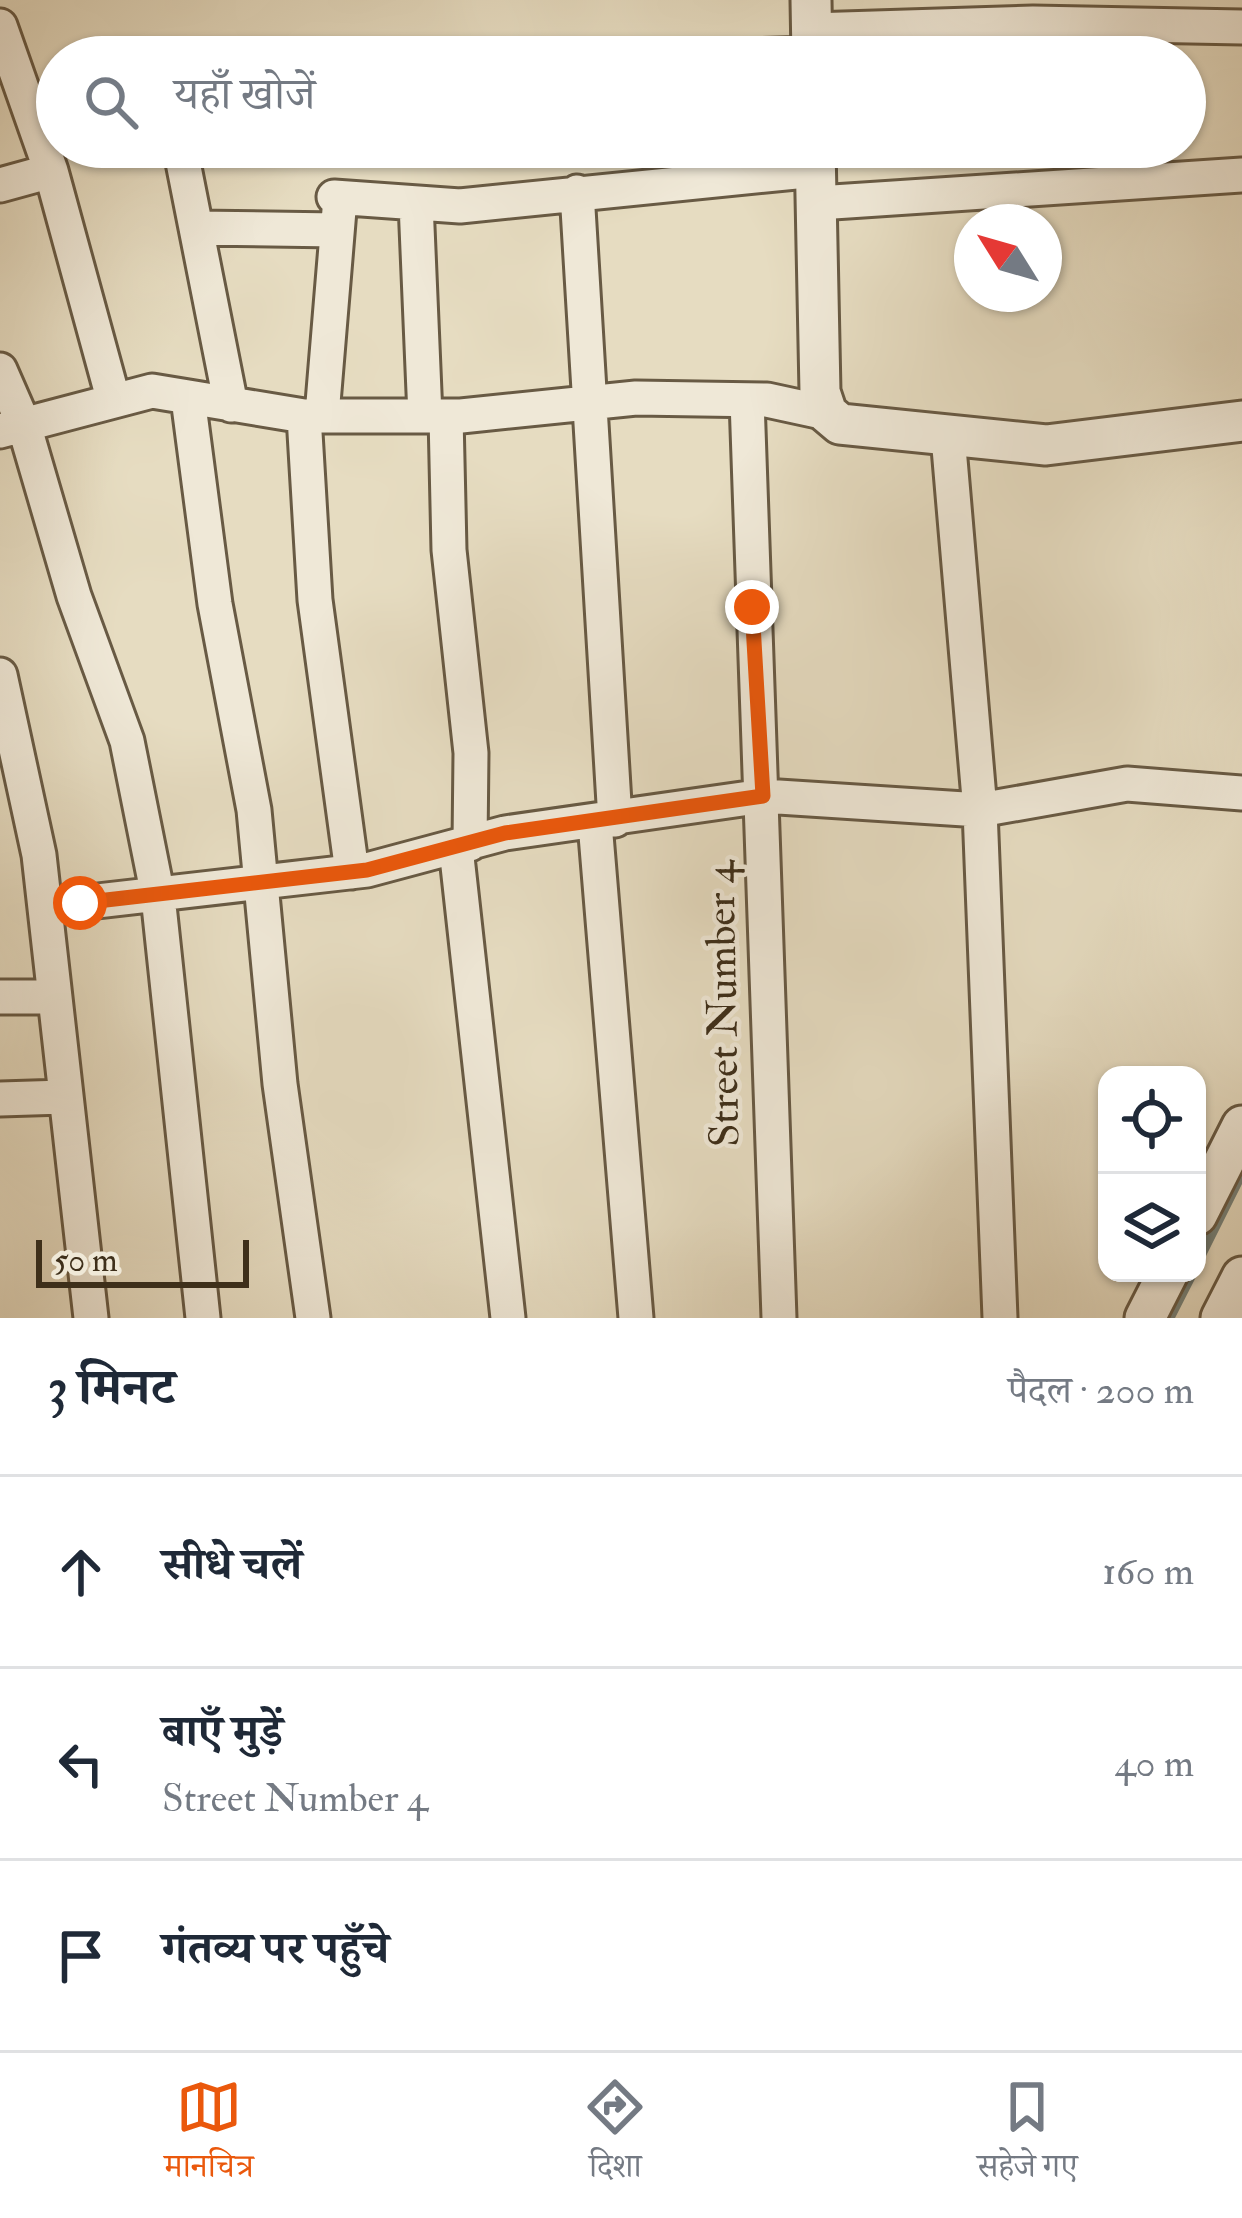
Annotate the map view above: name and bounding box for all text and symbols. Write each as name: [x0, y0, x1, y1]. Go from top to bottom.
search box: [36, 36, 1206, 168]
text: यहाँ खोजें: [174, 67, 315, 123]
icon: search: [78, 69, 144, 135]
north arrow: [954, 204, 1062, 312]
route end: [725, 580, 779, 634]
street label: Street Number 4: [694, 858, 751, 1147]
route start: [53, 876, 107, 930]
map controls: [1098, 1066, 1206, 1282]
button: locate: [1098, 1066, 1206, 1174]
button: layers: [1098, 1174, 1206, 1282]
scale bar: [36, 1234, 249, 1287]
text: 50 m: [54, 1240, 118, 1281]
text: 3 मिनट: [48, 1356, 175, 1420]
text: पैदल · 200 m: [1008, 1366, 1194, 1415]
text: सीधे चलें: [162, 1537, 302, 1593]
icon: ahead: [48, 1539, 114, 1605]
text: 160 m: [1102, 1547, 1194, 1596]
text: बाएँ मुड़ें: [162, 1704, 283, 1760]
icon: left: [48, 1731, 114, 1797]
text: 40 m: [1115, 1739, 1194, 1788]
text: Street Number 4: [162, 1774, 428, 1823]
text: गंतव्य पर पहुँचे: [162, 1921, 389, 1977]
icon: arrive: [48, 1923, 114, 1989]
tab: मानचित्र: [164, 2074, 254, 2198]
tab: दिशा: [582, 2074, 648, 2198]
tab: सहेजे गए: [977, 2074, 1078, 2198]

